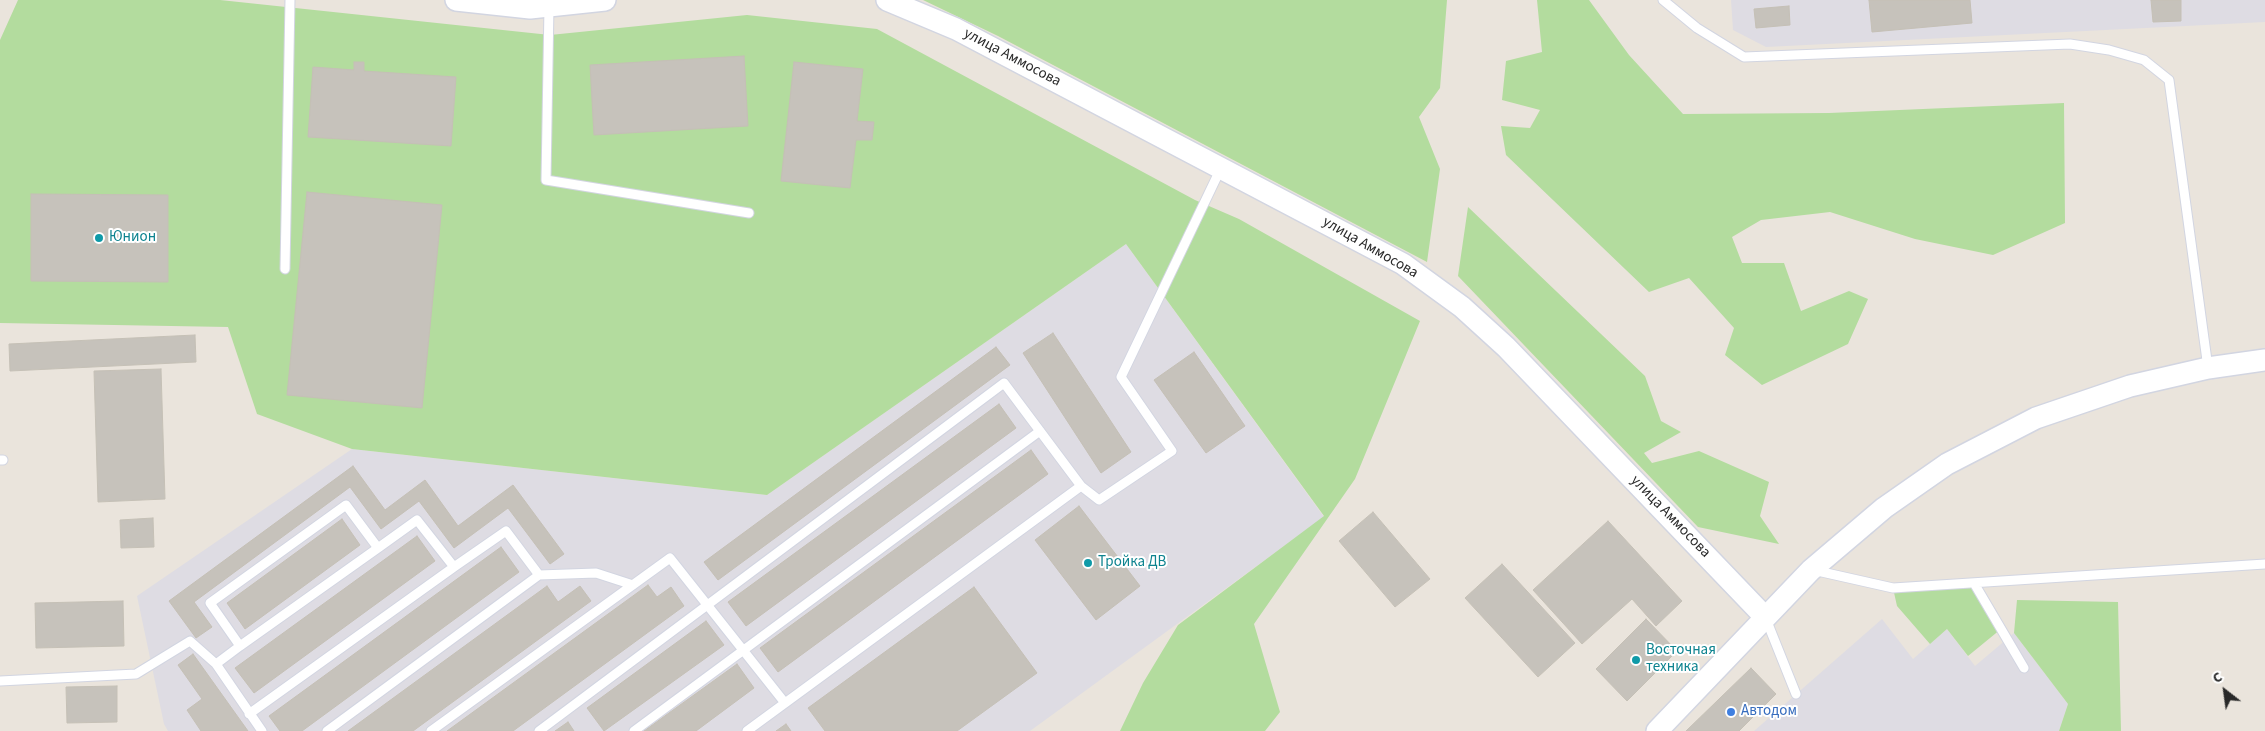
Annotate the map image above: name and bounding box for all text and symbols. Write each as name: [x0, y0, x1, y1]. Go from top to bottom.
street label: улица Аммосова: [960, 25, 1064, 91]
street label: улица Аммосова: [1319, 213, 1421, 283]
place label: Юнион: [109, 229, 156, 247]
marker: Юнион: [93, 232, 105, 244]
street label: улица Аммосова: [1626, 472, 1714, 562]
place label: Тройка ДВ: [1098, 554, 1166, 572]
marker: Тройка ДВ: [1082, 557, 1094, 569]
place label: Восточная техника: [1646, 642, 1716, 677]
marker: Восточная техника: [1630, 654, 1642, 666]
north arrow: [2200, 666, 2250, 716]
text: С: [2209, 667, 2226, 689]
place label: Автодом: [1741, 703, 1797, 721]
marker: Автодом: [1725, 706, 1737, 718]

